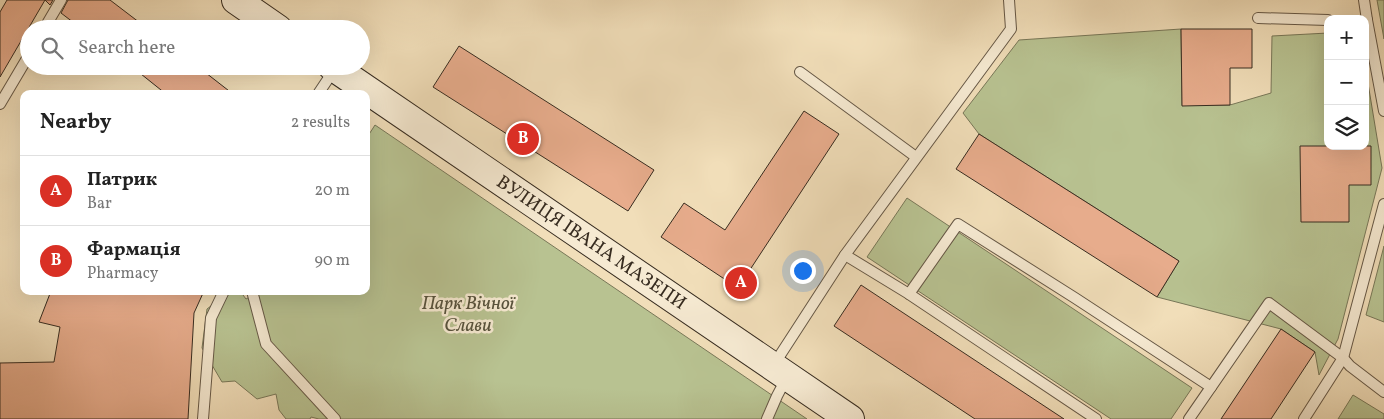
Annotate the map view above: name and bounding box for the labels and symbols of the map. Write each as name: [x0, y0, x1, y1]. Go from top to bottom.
pin: B: [507, 120, 539, 158]
street label: ВУЛИЦЯ ІВАНА МАЗЕПИ: [491, 169, 691, 317]
your location: [790, 258, 816, 284]
pin: A: [725, 264, 757, 302]
park label: Парк Вічної Слави: [422, 291, 517, 339]

